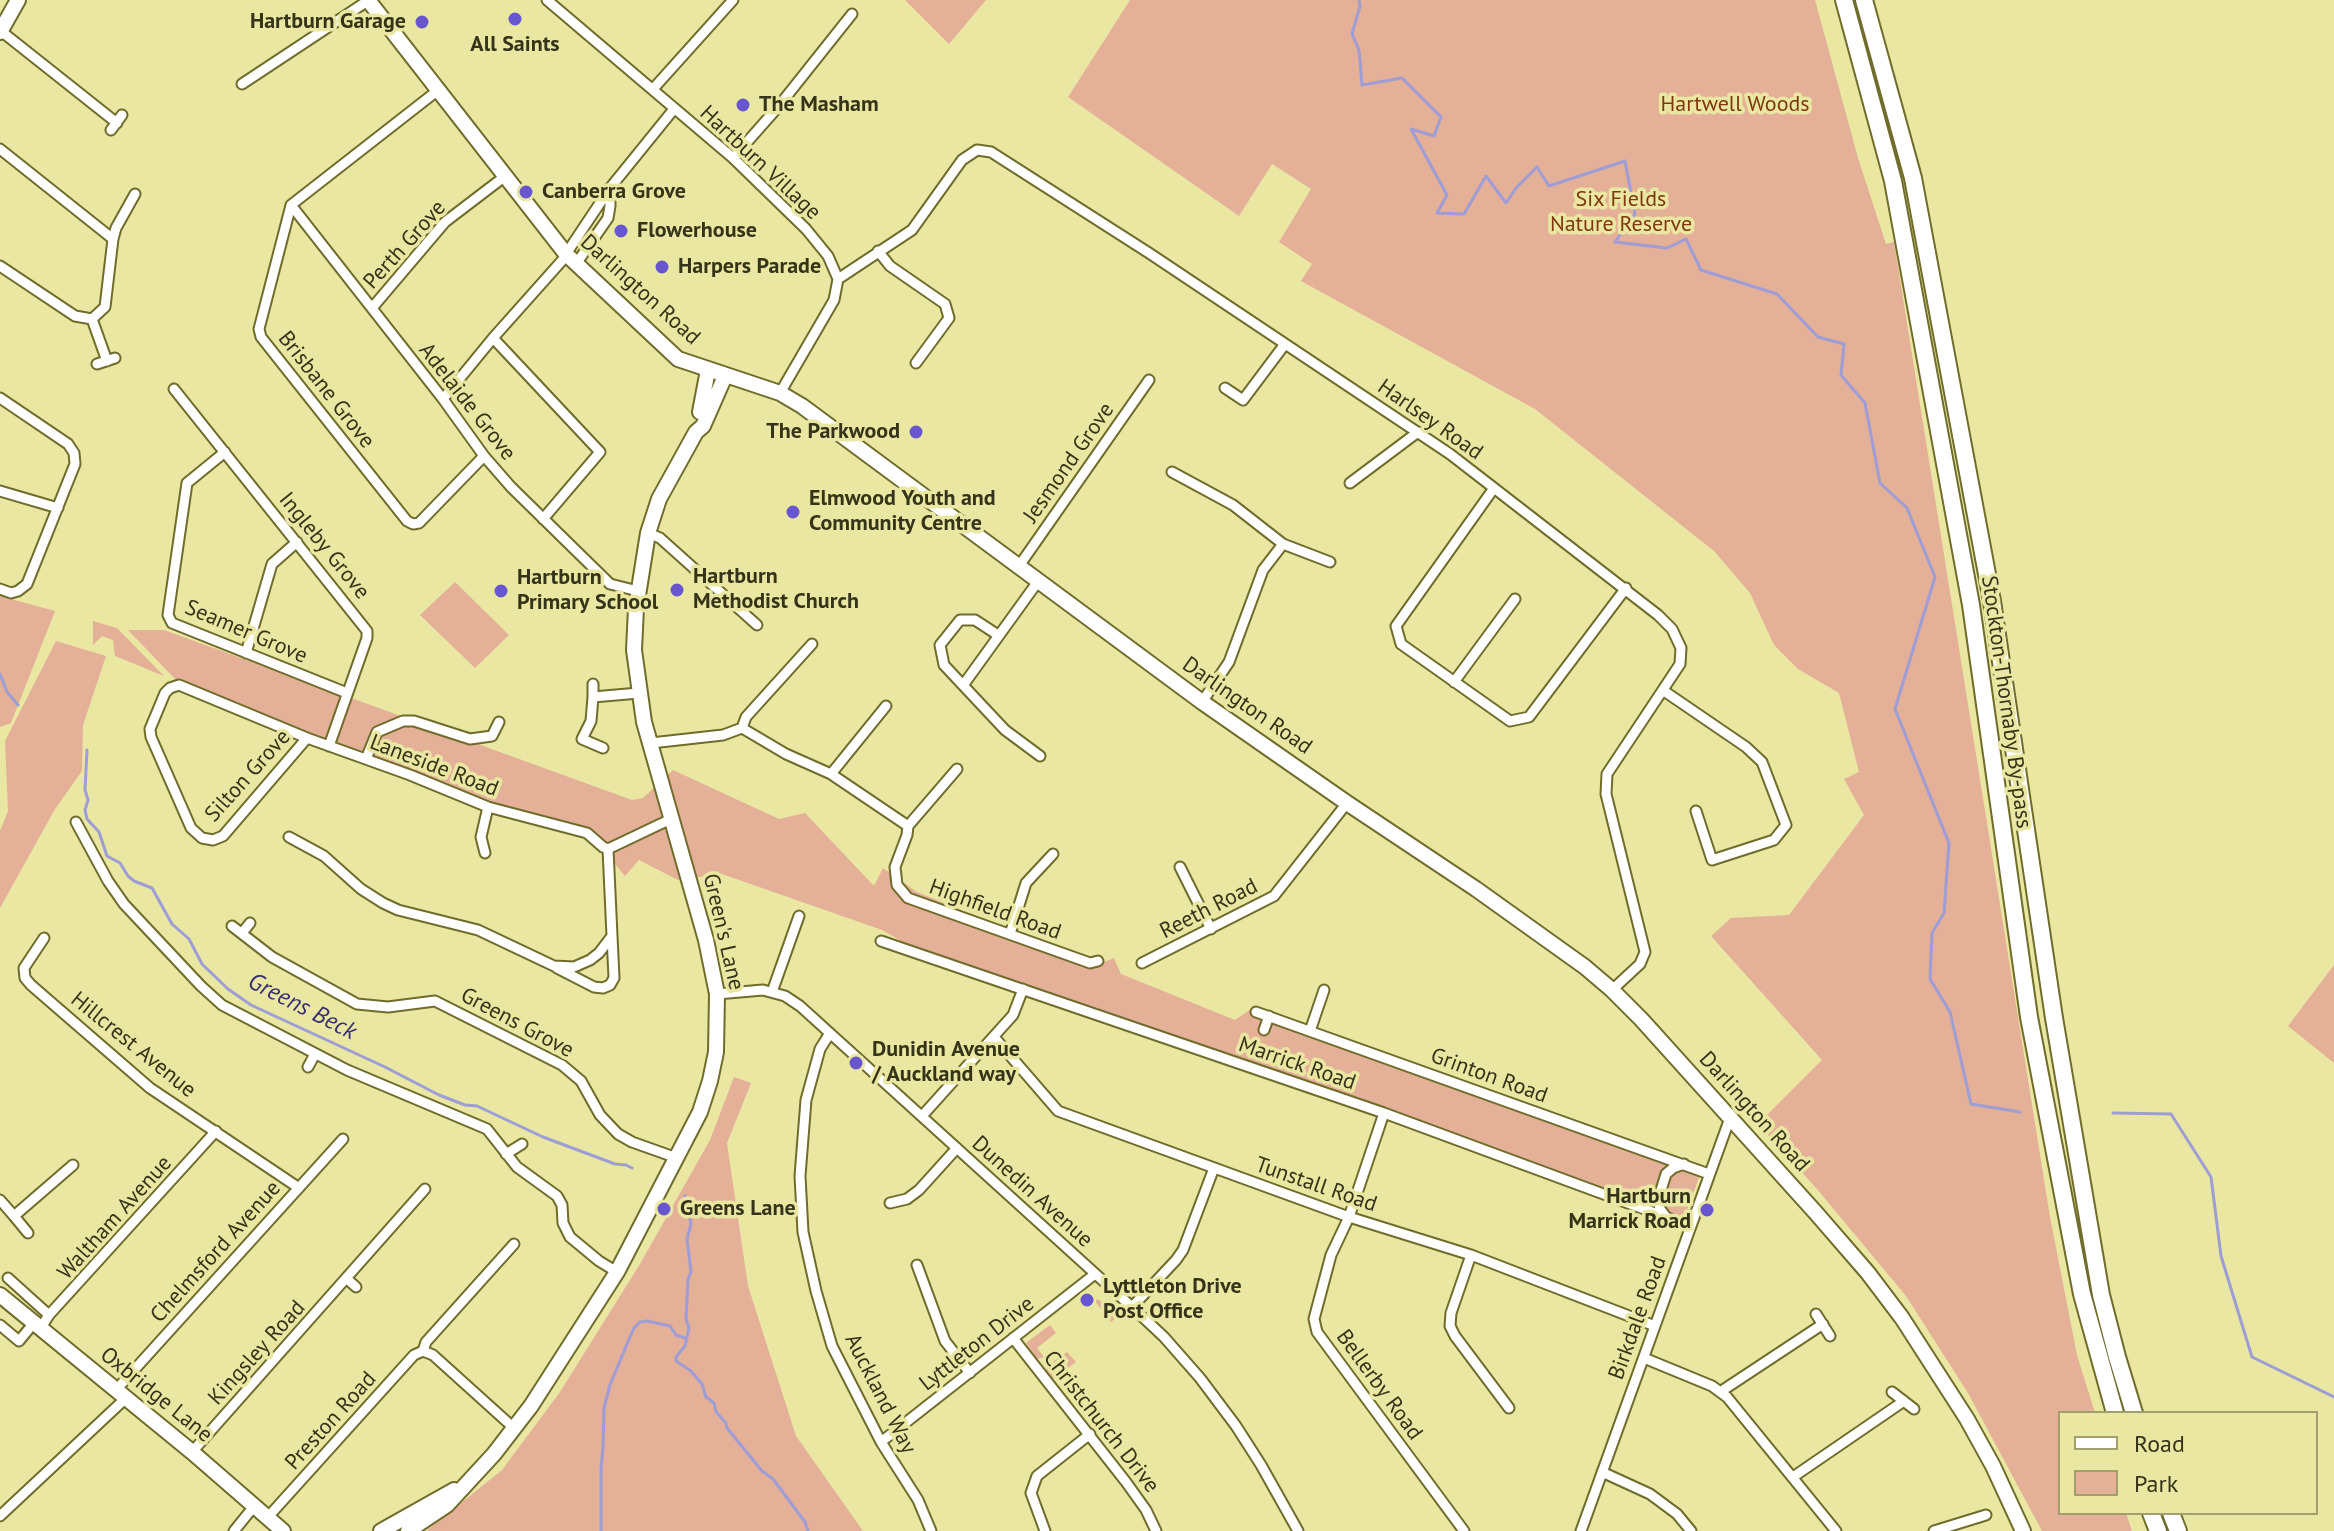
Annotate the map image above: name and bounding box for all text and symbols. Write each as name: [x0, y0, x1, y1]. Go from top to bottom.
place label: Hartburn Garage: [250, 9, 406, 35]
marker: All Saints: [506, 10, 524, 28]
marker: Hartburn Garage: [413, 13, 431, 31]
place label: All Saints: [470, 32, 560, 58]
place label: The Masham: [759, 92, 879, 118]
park label: Hartwell Woods: [1660, 92, 1810, 118]
marker: The Masham: [734, 96, 752, 114]
street label: Hartburn Village: [694, 100, 826, 226]
place label: Canberra Grove: [542, 179, 686, 205]
marker: Canberra Grove: [517, 183, 535, 201]
park label: Six Fields Nature Reserve: [1550, 187, 1692, 238]
street label: Perth Grove: [358, 195, 452, 295]
place label: Flowerhouse: [637, 218, 757, 244]
marker: Flowerhouse: [612, 222, 630, 240]
street label: Darlington Road: [575, 229, 705, 351]
place label: Harpers Parade: [678, 254, 821, 280]
marker: Harpers Parade: [653, 258, 671, 276]
street label: Brisbane Grove: [272, 326, 380, 454]
street label: Adelaide Grove: [413, 338, 521, 466]
street label: Harlsey Road: [1372, 374, 1488, 466]
street label: Jesmond Grove: [1018, 398, 1120, 528]
place label: The Parkwood: [766, 419, 900, 445]
marker: The Parkwood: [907, 423, 925, 441]
place label: Elmwood Youth and Community Centre: [809, 486, 996, 538]
street label: Ingleby Grove: [273, 487, 375, 605]
marker: Elmwood Youth and Community Centre: [784, 503, 802, 521]
place label: Hartburn Methodist Church: [693, 564, 859, 616]
place label: Hartburn Primary School: [517, 565, 658, 616]
street label: Stockton-Thornaby By-pass: [1975, 574, 2037, 830]
marker: Hartburn Methodist Church: [668, 581, 686, 599]
marker: Hartburn Primary School: [492, 582, 510, 600]
street label: Seamer Grove: [181, 594, 311, 670]
street label: Darlington Road: [1177, 651, 1317, 761]
street label: Silton Grove: [200, 724, 296, 828]
street label: Laneside Road: [366, 729, 502, 803]
street label: Green's Lane: [697, 871, 749, 993]
street label: Reeth Road: [1156, 873, 1262, 945]
street label: Highfield Road: [926, 874, 1064, 946]
water label: Greens Beck: [243, 967, 361, 1047]
street label: Greens Grove: [456, 982, 578, 1064]
street label: Hillcrest Avenue: [65, 986, 201, 1104]
street label: Marrick Road: [1235, 1032, 1359, 1096]
place label: Dunidin Avenue / Auckland way: [872, 1037, 1020, 1088]
street label: Grinton Road: [1427, 1043, 1551, 1109]
street label: Darlington Road: [1693, 1047, 1815, 1177]
marker: Dunidin Avenue / Auckland way: [847, 1054, 865, 1072]
street label: Dunedin Avenue: [966, 1131, 1098, 1253]
street label: Waltham Avenue: [52, 1151, 178, 1285]
street label: Tunstall Road: [1252, 1152, 1380, 1218]
street label: Chelmsford Avenue: [145, 1176, 287, 1328]
place label: Hartburn Marrick Road: [1568, 1184, 1691, 1236]
place label: Greens Lane: [680, 1196, 796, 1222]
marker: Greens Lane: [655, 1200, 673, 1218]
marker: Hartburn Marrick Road: [1698, 1201, 1716, 1219]
street label: Birkdale Road: [1603, 1253, 1673, 1383]
place label: Lyttleton Drive Post Office: [1103, 1274, 1242, 1326]
street label: Lyttleton Drive: [914, 1291, 1040, 1397]
marker: Lyttleton Drive Post Office: [1078, 1291, 1096, 1309]
street label: Kingsley Road: [203, 1295, 311, 1411]
street label: Bellerby Road: [1330, 1325, 1428, 1445]
street label: Auckland Way: [839, 1330, 921, 1458]
street label: Oxbridge Lane: [95, 1342, 217, 1448]
street label: Christchurch Drive: [1037, 1346, 1165, 1498]
street label: Preston Road: [280, 1366, 382, 1476]
legend: [2058, 1411, 2318, 1515]
text: Road: [2134, 1428, 2185, 1459]
text: Park: [2134, 1468, 2178, 1499]

